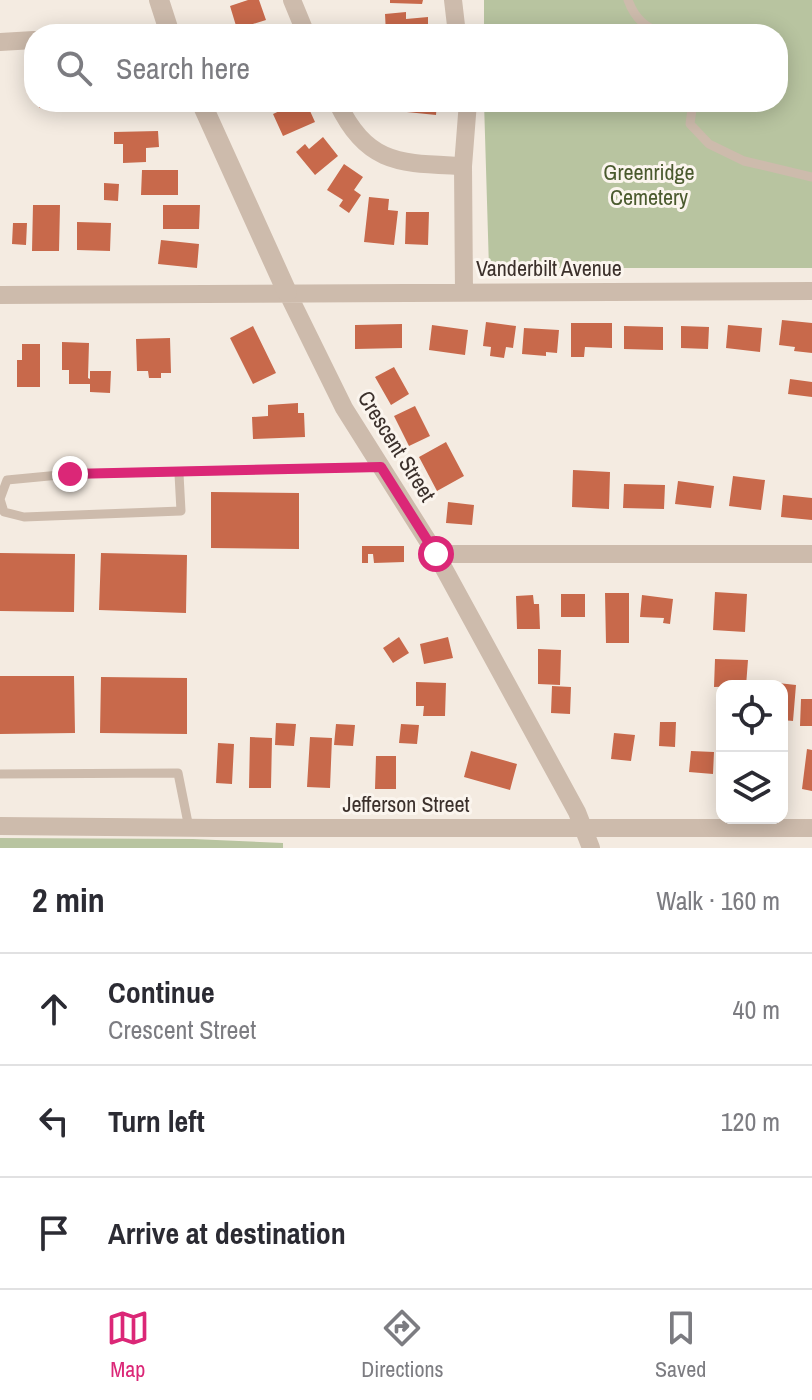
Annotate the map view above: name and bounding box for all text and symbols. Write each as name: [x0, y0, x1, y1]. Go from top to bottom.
search box: [24, 24, 788, 112]
icon: search: [52, 46, 96, 90]
text: Search here: [116, 48, 250, 88]
park label: Greenridge Cemetery: [603, 157, 695, 212]
street label: Vanderbilt Avenue: [476, 253, 622, 283]
street label: Crescent Street: [351, 385, 443, 507]
route end: [52, 456, 88, 492]
route start: [418, 536, 454, 572]
map controls: [716, 680, 788, 824]
button: locate: [716, 680, 788, 752]
button: layers: [716, 752, 788, 824]
street label: Jefferson Street: [342, 789, 470, 819]
text: 2 min: [32, 877, 105, 923]
text: Walk · 160 m: [656, 883, 780, 918]
text: Continue: [108, 972, 215, 1012]
icon: ahead: [32, 987, 76, 1031]
text: 40 m: [733, 992, 780, 1027]
text: Crescent Street: [108, 1012, 256, 1047]
icon: left: [32, 1099, 76, 1143]
text: Turn left: [108, 1101, 205, 1141]
text: 120 m: [721, 1104, 780, 1139]
icon: arrive: [32, 1211, 76, 1255]
text: Arrive at destination: [108, 1213, 346, 1253]
tab: Map: [106, 1306, 150, 1384]
tab: Directions: [361, 1306, 444, 1384]
tab: Saved: [655, 1306, 706, 1384]

